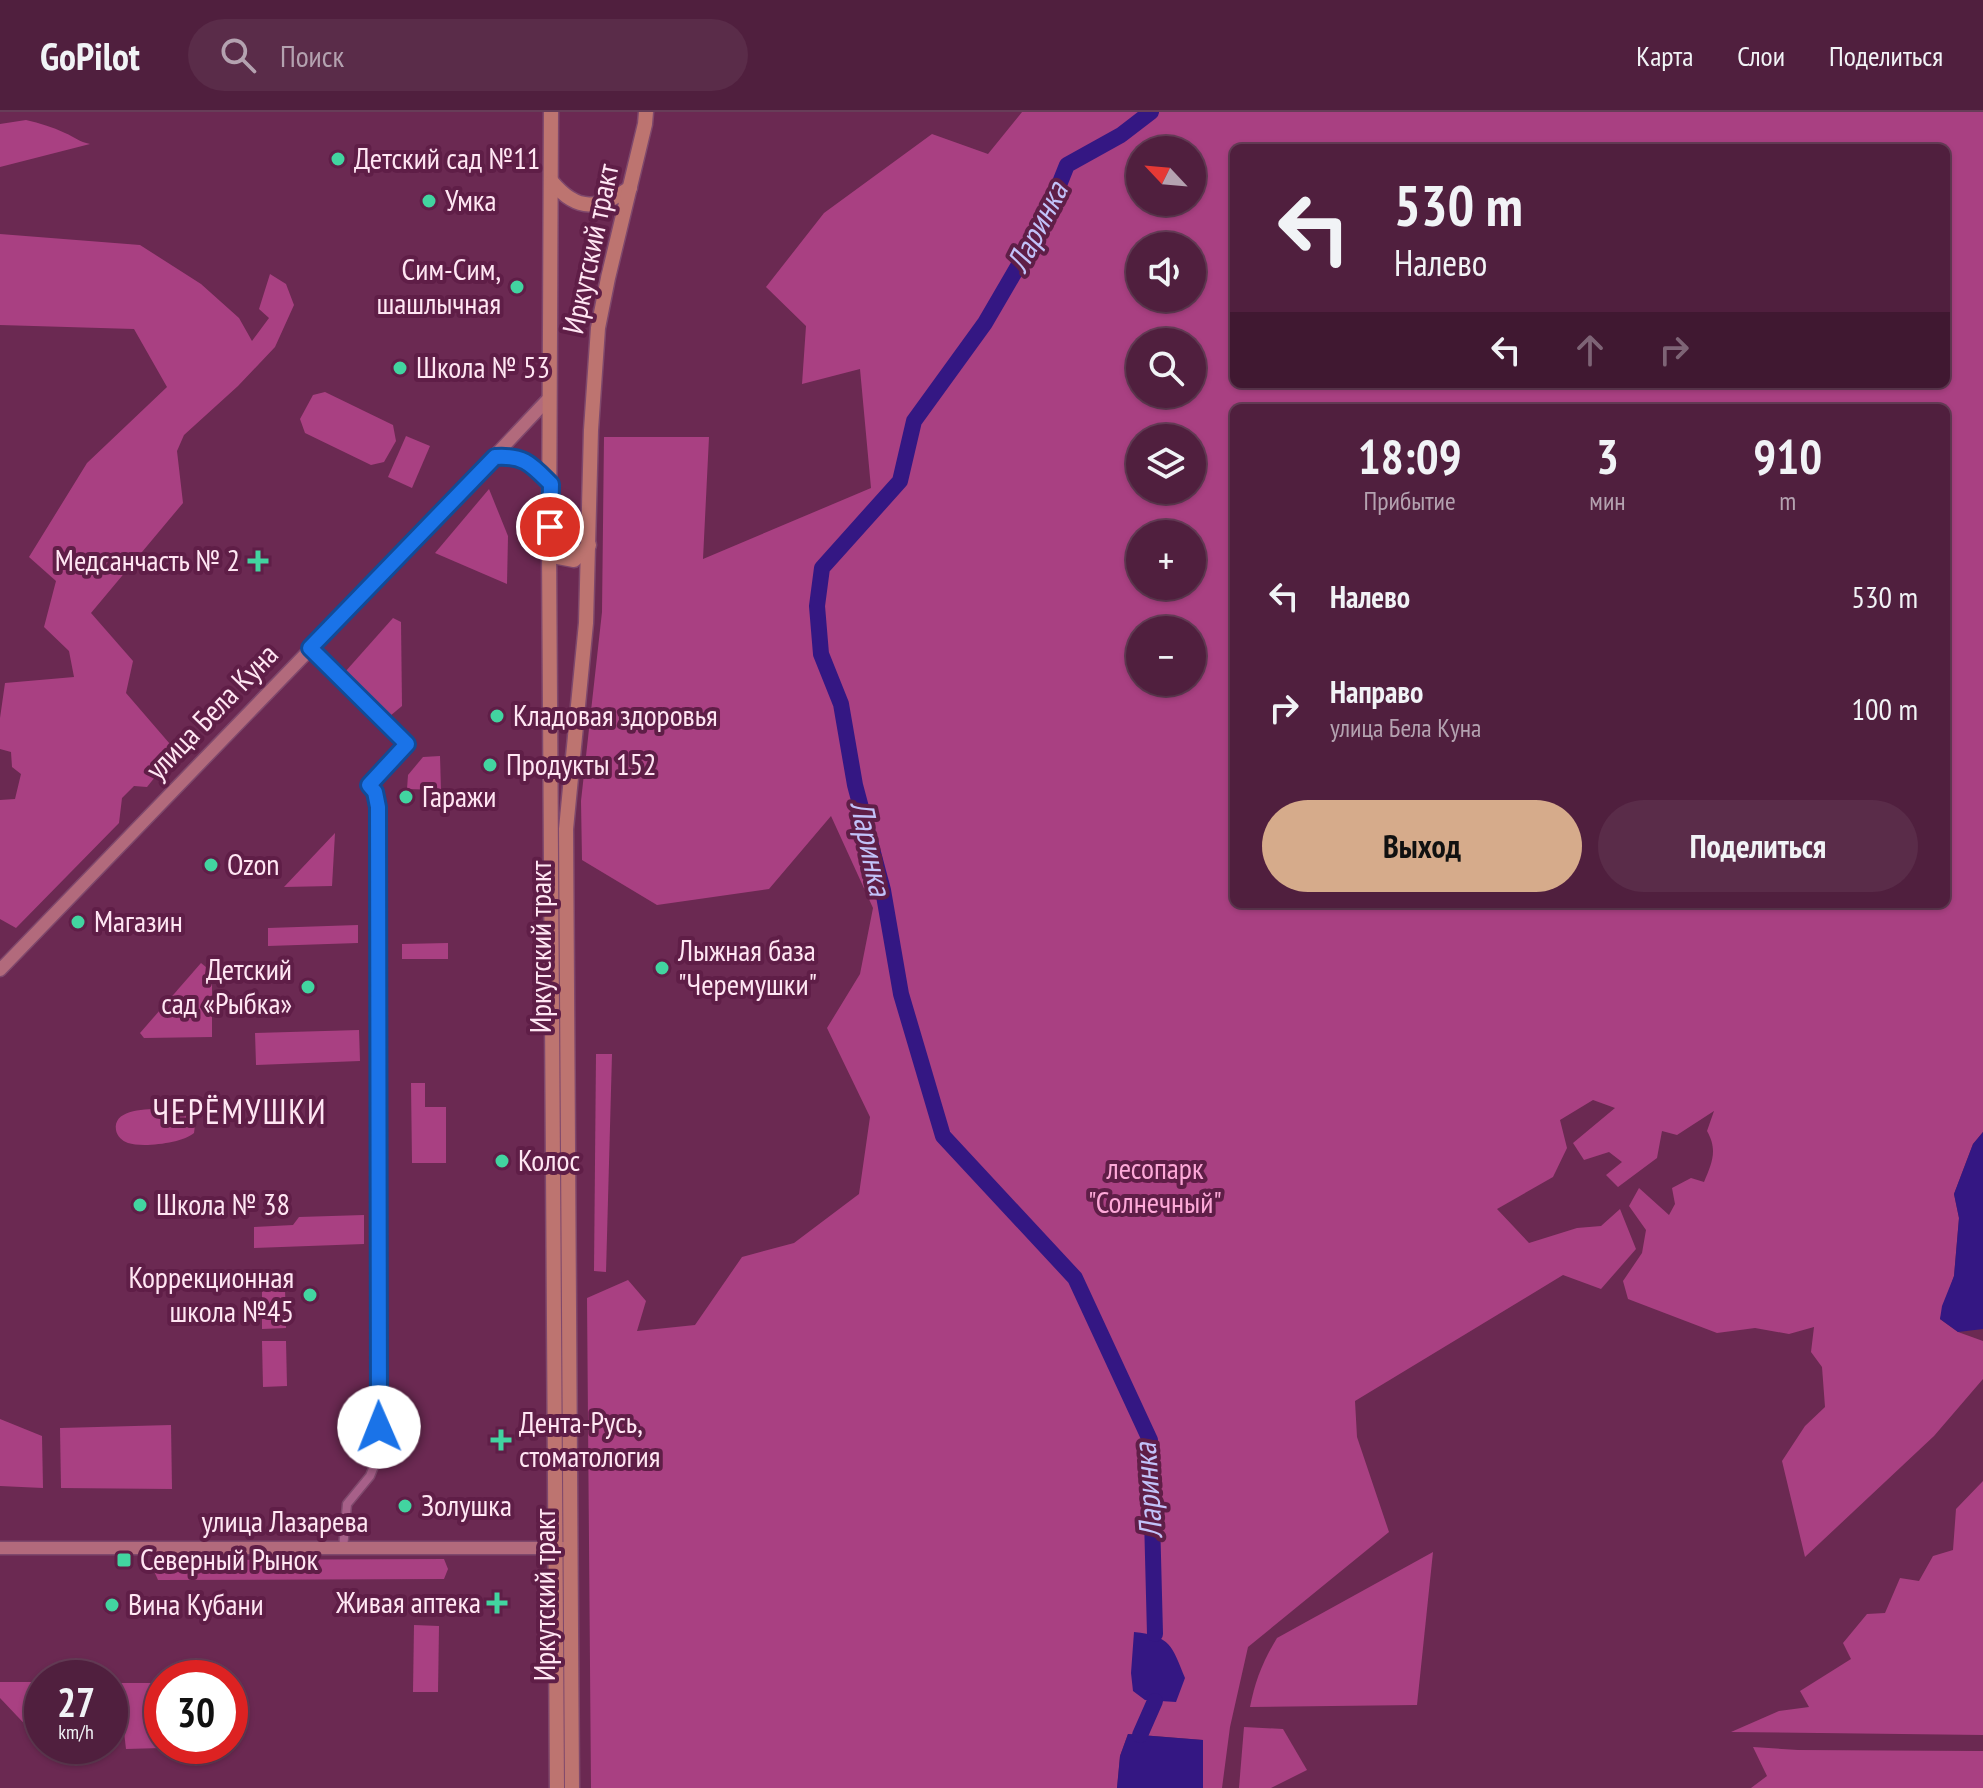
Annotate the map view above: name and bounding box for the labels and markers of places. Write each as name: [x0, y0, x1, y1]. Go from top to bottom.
place label: Детский сад №11: [354, 138, 540, 177]
marker: Детский сад №11: [329, 150, 347, 168]
place label: Умка: [445, 180, 496, 219]
marker: Умка: [420, 192, 438, 210]
place label: Сим-Сим, шашлычная: [377, 249, 501, 322]
marker: Сим-Сим, шашлычная: [508, 278, 526, 296]
place label: Школа № 53: [416, 347, 550, 386]
marker: Школа № 53: [391, 359, 409, 377]
pin: [516, 493, 584, 561]
place label: Медсанчасть № 2: [55, 540, 240, 579]
marker: Медсанчасть № 2: [247, 550, 269, 572]
place label: Кладовая здоровья: [513, 695, 718, 734]
marker: Кладовая здоровья: [488, 707, 506, 725]
place label: Продукты 152: [506, 744, 656, 783]
marker: Продукты 152: [481, 756, 499, 774]
place label: Гаражи: [422, 776, 496, 815]
marker: Гаражи: [397, 788, 415, 806]
place label: Ozon: [227, 844, 280, 883]
marker: Ozon: [202, 856, 220, 874]
place label: Магазин: [94, 901, 183, 940]
marker: Магазин: [69, 913, 87, 931]
place label: Лыжная база "Черемушки": [677, 930, 817, 1003]
place label: Детский сад «Рыбка»: [161, 949, 292, 1022]
marker: Лыжная база "Черемушки": [653, 959, 671, 977]
marker: Детский сад «Рыбка»: [299, 978, 317, 996]
place label: Колос: [518, 1140, 580, 1179]
marker: Колос: [493, 1152, 511, 1170]
place label: Школа № 38: [156, 1184, 290, 1223]
marker: Школа № 38: [131, 1196, 149, 1214]
place label: Коррекционная школа №45: [129, 1257, 294, 1330]
marker: Коррекционная школа №45: [301, 1286, 319, 1304]
place label: Дента-Русь, стоматология: [519, 1402, 660, 1475]
marker: Дента-Русь, стоматология: [490, 1429, 512, 1451]
place label: Золушка: [421, 1485, 512, 1524]
marker: Золушка: [396, 1497, 414, 1515]
place label: Северный Рынок: [140, 1539, 318, 1578]
marker: Северный Рынок: [115, 1551, 133, 1569]
place label: Живая аптека: [335, 1582, 481, 1621]
place label: Вина Кубани: [128, 1584, 264, 1623]
marker: Живая аптека: [488, 1594, 506, 1612]
marker: Вина Кубани: [103, 1596, 121, 1614]

